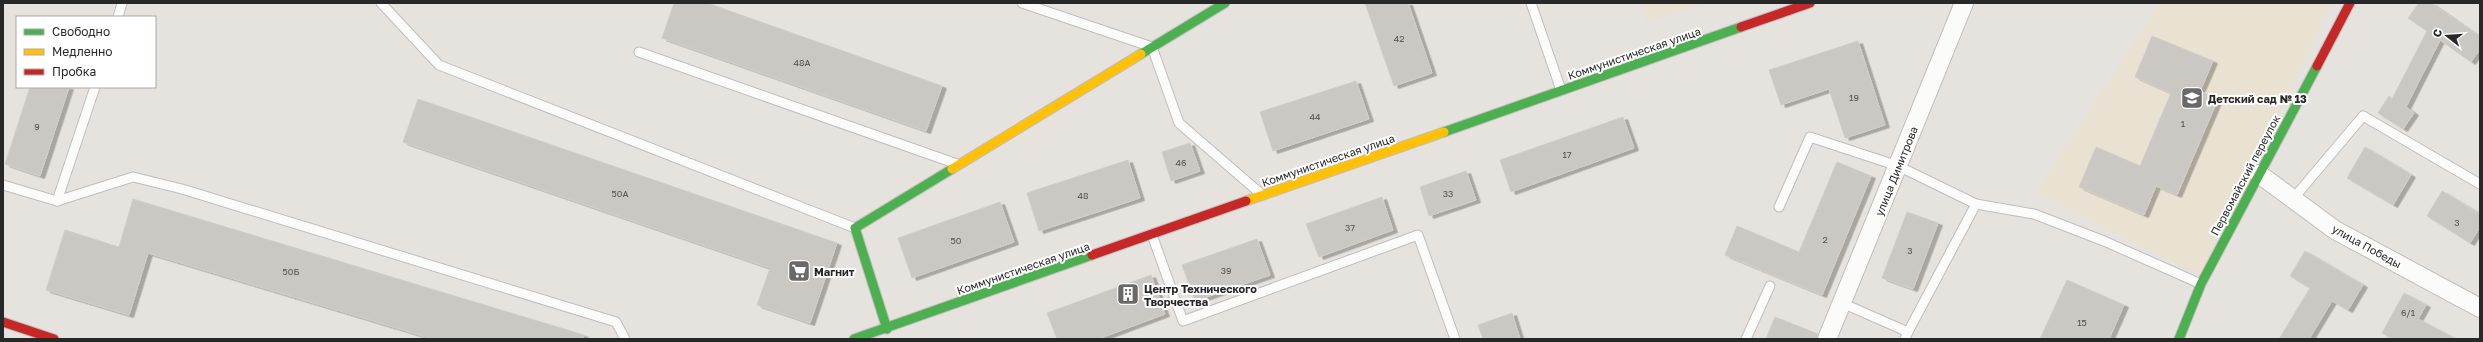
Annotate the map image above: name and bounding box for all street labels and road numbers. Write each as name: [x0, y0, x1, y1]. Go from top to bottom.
street label: Коммунистическая улица: [1566, 24, 1702, 82]
street label: Первомайский переулок: [2208, 112, 2283, 238]
street label: улица Димитрова: [1872, 124, 1920, 218]
street label: Коммунистическая улица: [1260, 131, 1396, 189]
street label: улица Победы: [2330, 222, 2404, 270]
street label: Коммунистическая улица: [955, 239, 1091, 297]

